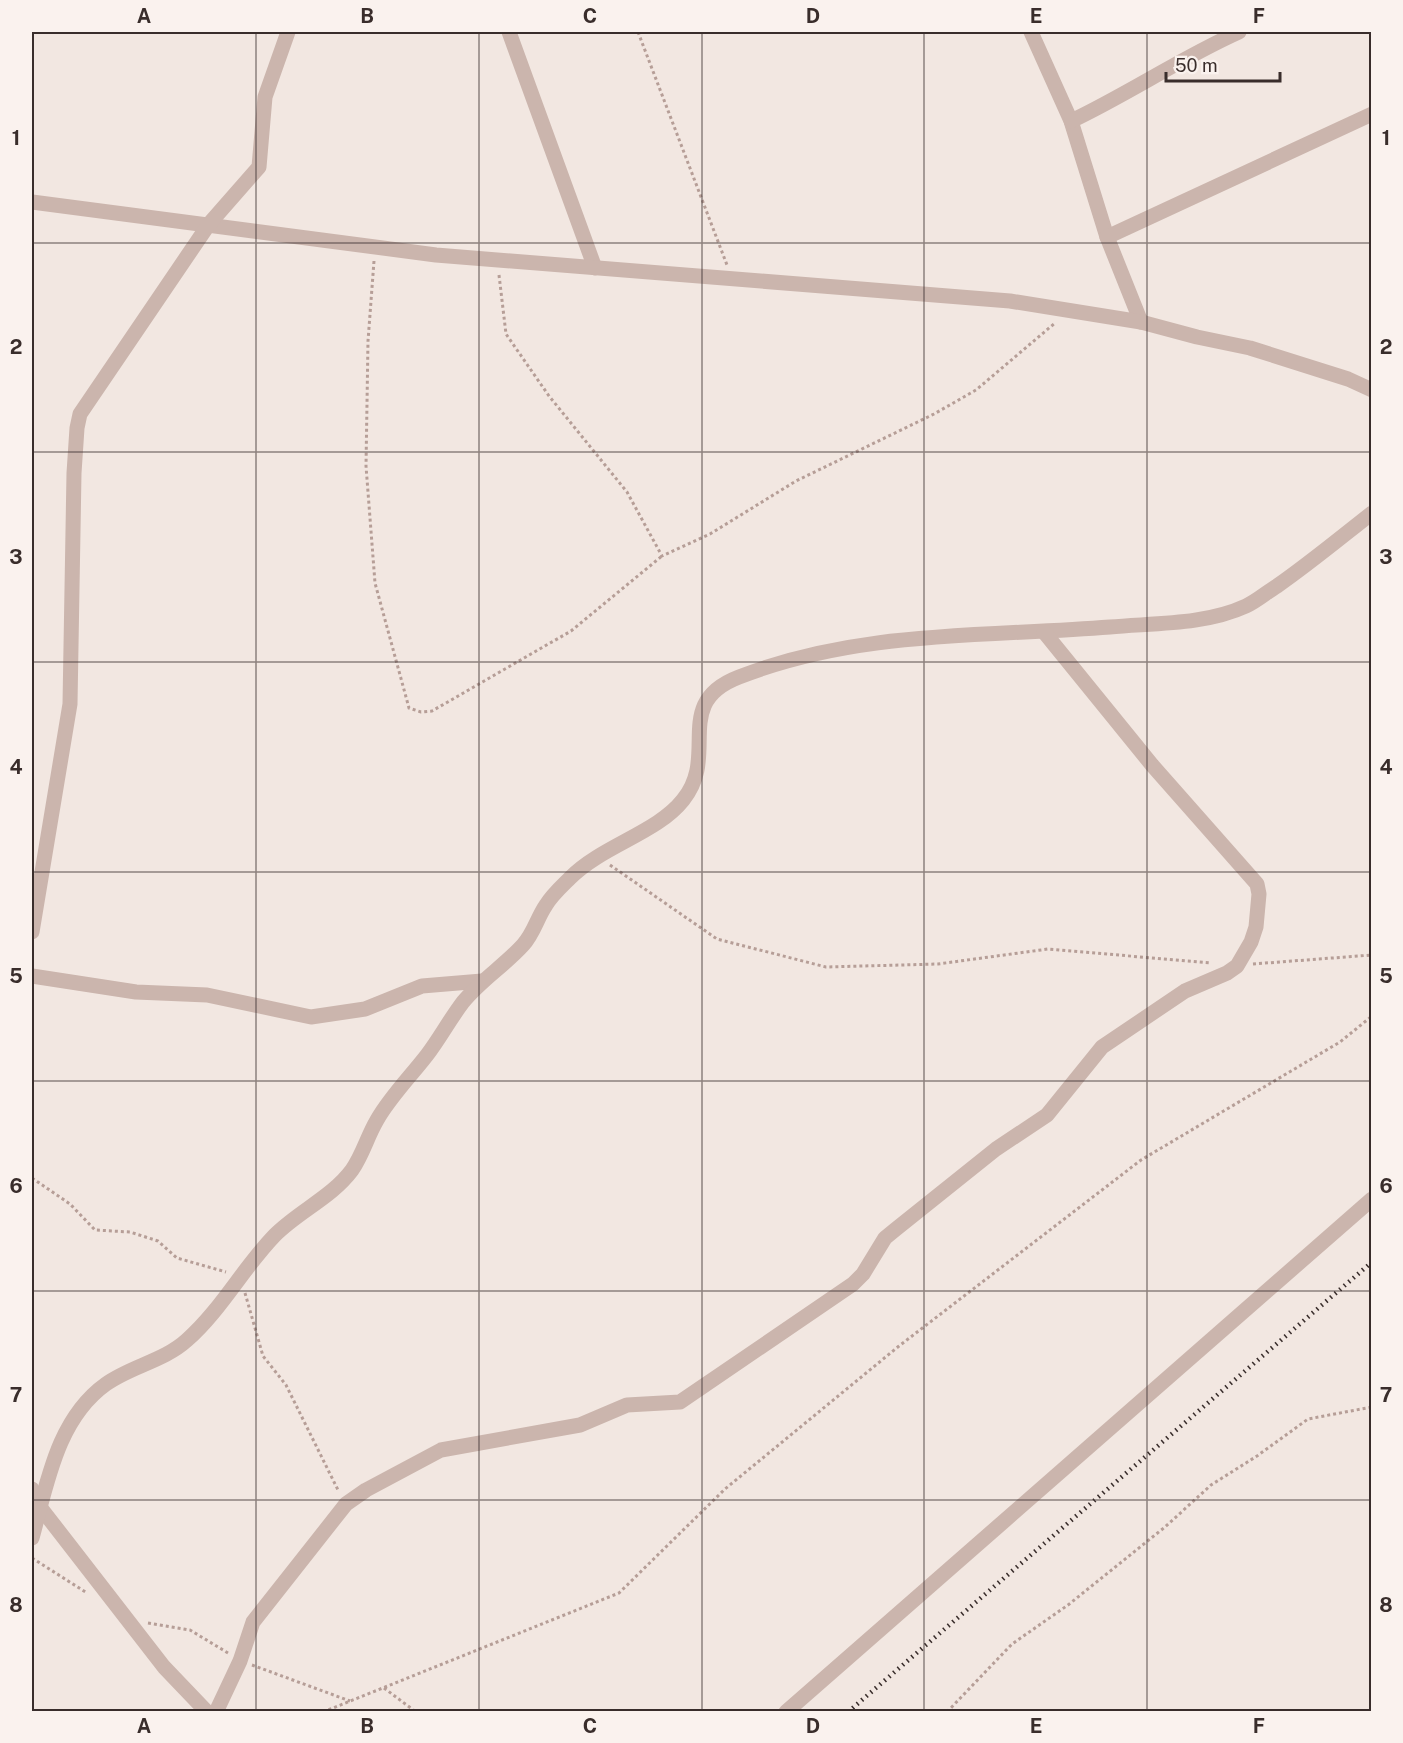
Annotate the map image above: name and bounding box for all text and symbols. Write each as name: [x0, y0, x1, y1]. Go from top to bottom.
text: A: [137, 4, 151, 28]
text: B: [360, 4, 374, 28]
text: C: [583, 4, 597, 28]
text: D: [806, 4, 820, 28]
text: E: [1030, 4, 1042, 28]
text: F: [1253, 4, 1265, 28]
scale bar: [1166, 45, 1280, 83]
text: 50 m: [1175, 55, 1218, 76]
text: 1: [12, 126, 20, 150]
text: 1: [1382, 126, 1390, 150]
text: 2: [10, 335, 22, 359]
text: 2: [1380, 335, 1392, 359]
text: 3: [9, 545, 23, 569]
text: 3: [1379, 545, 1393, 569]
text: 4: [9, 755, 23, 779]
text: 4: [1379, 755, 1393, 779]
text: 5: [9, 964, 23, 988]
text: 5: [1379, 964, 1393, 988]
text: 6: [9, 1174, 23, 1198]
text: 6: [1379, 1174, 1393, 1198]
text: 7: [10, 1383, 22, 1407]
text: 7: [1380, 1383, 1392, 1407]
text: 8: [9, 1593, 23, 1617]
text: 8: [1379, 1593, 1393, 1617]
text: A: [137, 1714, 151, 1738]
text: B: [360, 1714, 374, 1738]
text: C: [583, 1714, 597, 1738]
text: D: [806, 1714, 820, 1738]
text: E: [1030, 1714, 1042, 1738]
text: F: [1253, 1714, 1265, 1738]

